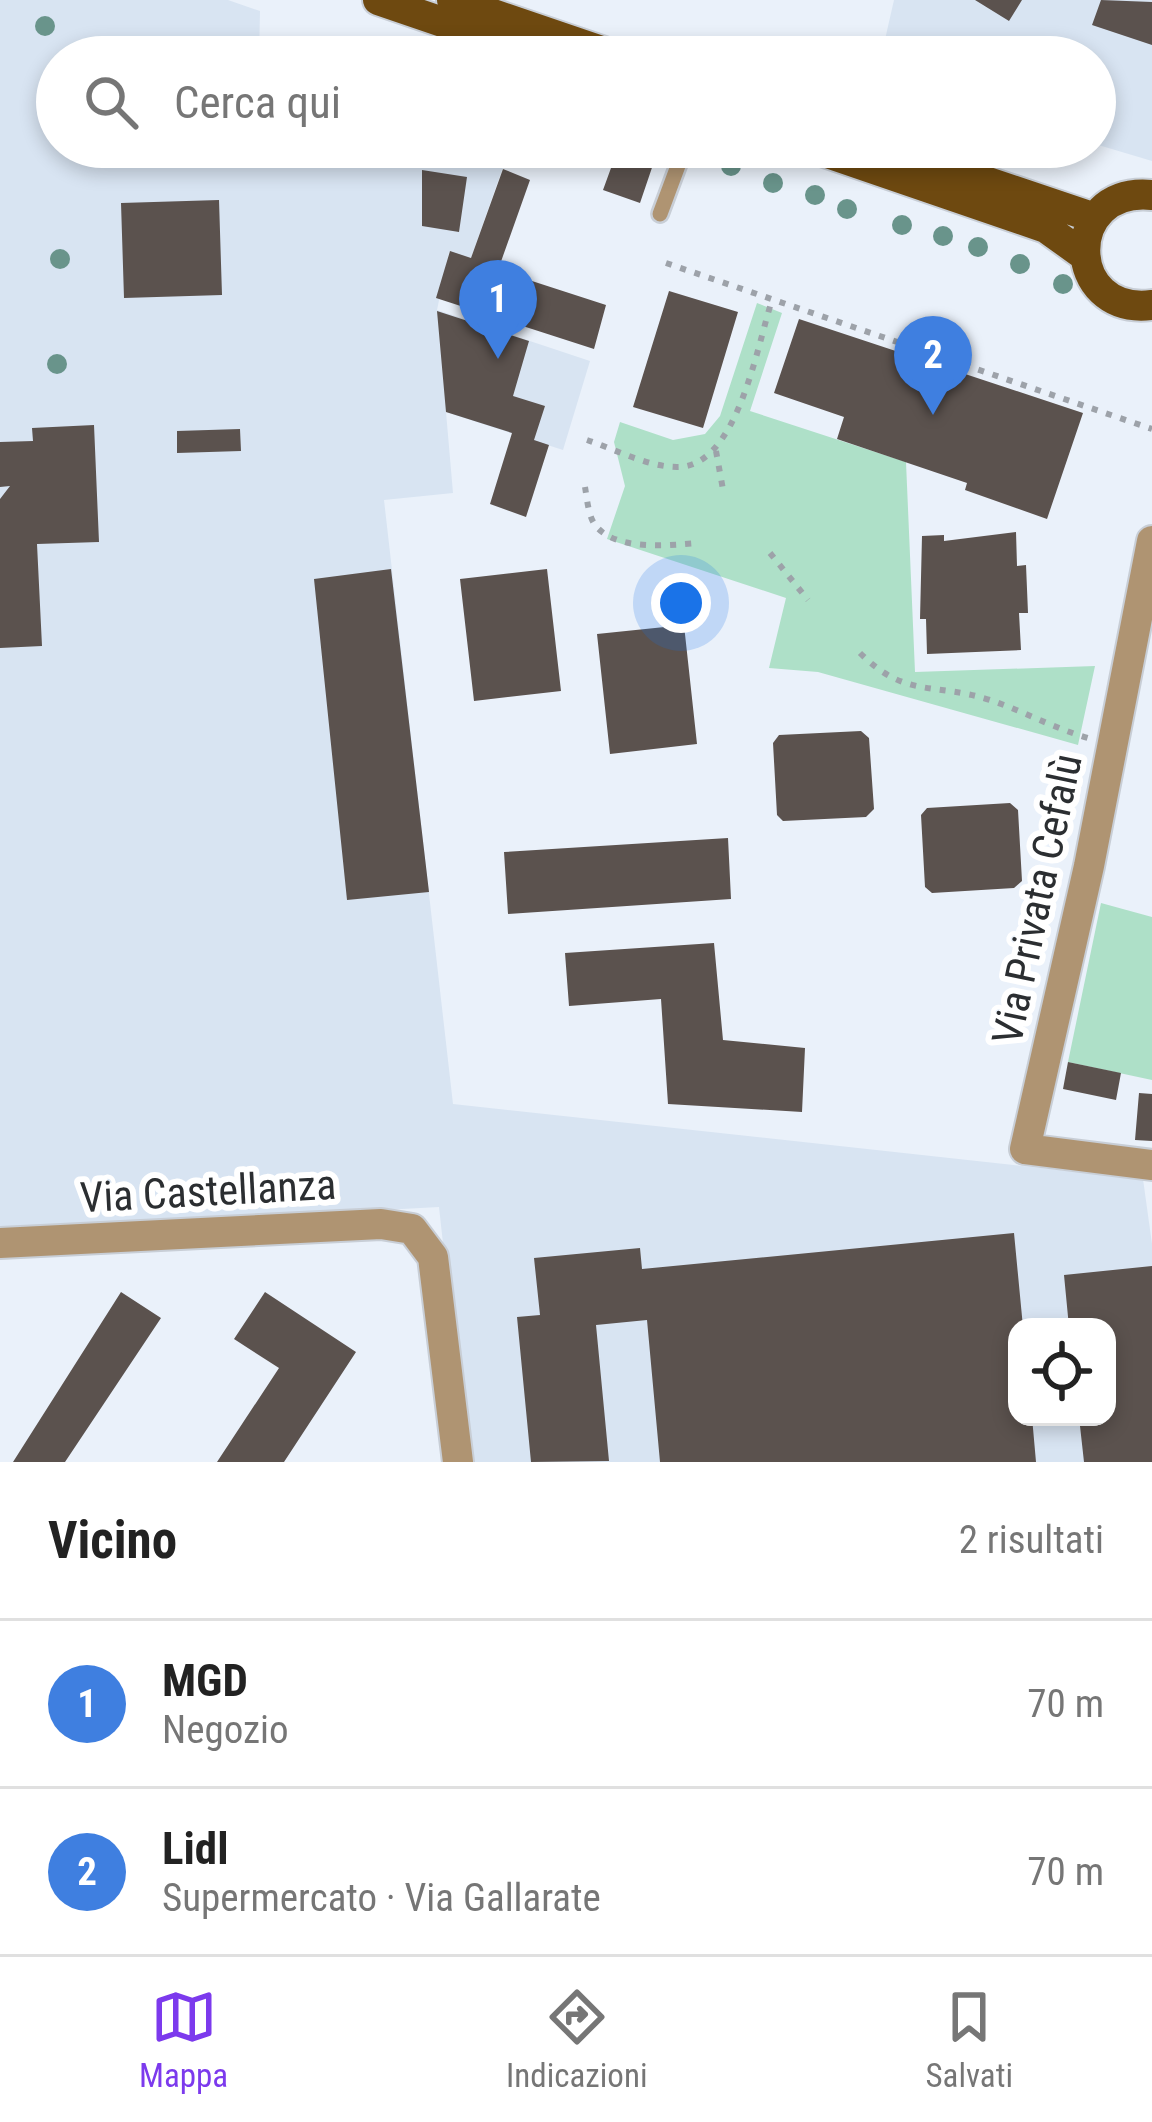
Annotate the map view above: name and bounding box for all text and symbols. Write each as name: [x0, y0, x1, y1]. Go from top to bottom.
search box: [36, 36, 1116, 168]
icon: search: [78, 69, 144, 135]
text: Cerca qui: [174, 76, 341, 129]
pin: 1: [459, 260, 537, 359]
pin: 2: [894, 316, 972, 415]
your location: [651, 573, 711, 633]
street label: Via Privata Cefalù: [982, 749, 1092, 1049]
street label: Via Castellanza: [79, 1160, 337, 1222]
map controls: [1008, 1318, 1116, 1426]
button: locate: [1008, 1318, 1116, 1426]
text: Vicino: [48, 1511, 177, 1570]
text: 2 risultati: [959, 1517, 1104, 1563]
text: MGD: [162, 1654, 248, 1707]
text: 1: [77, 1681, 97, 1727]
text: 70 m: [1027, 1681, 1104, 1727]
text: Negozio: [162, 1707, 289, 1753]
text: Lidl: [162, 1822, 229, 1875]
text: 2: [77, 1849, 97, 1895]
text: 70 m: [1027, 1849, 1104, 1895]
text: Supermercato · Via Gallarate: [162, 1875, 601, 1921]
tab: Mappa: [139, 1984, 228, 2095]
tab: Indicazioni: [506, 1984, 647, 2095]
tab: Salvati: [925, 1984, 1013, 2095]

